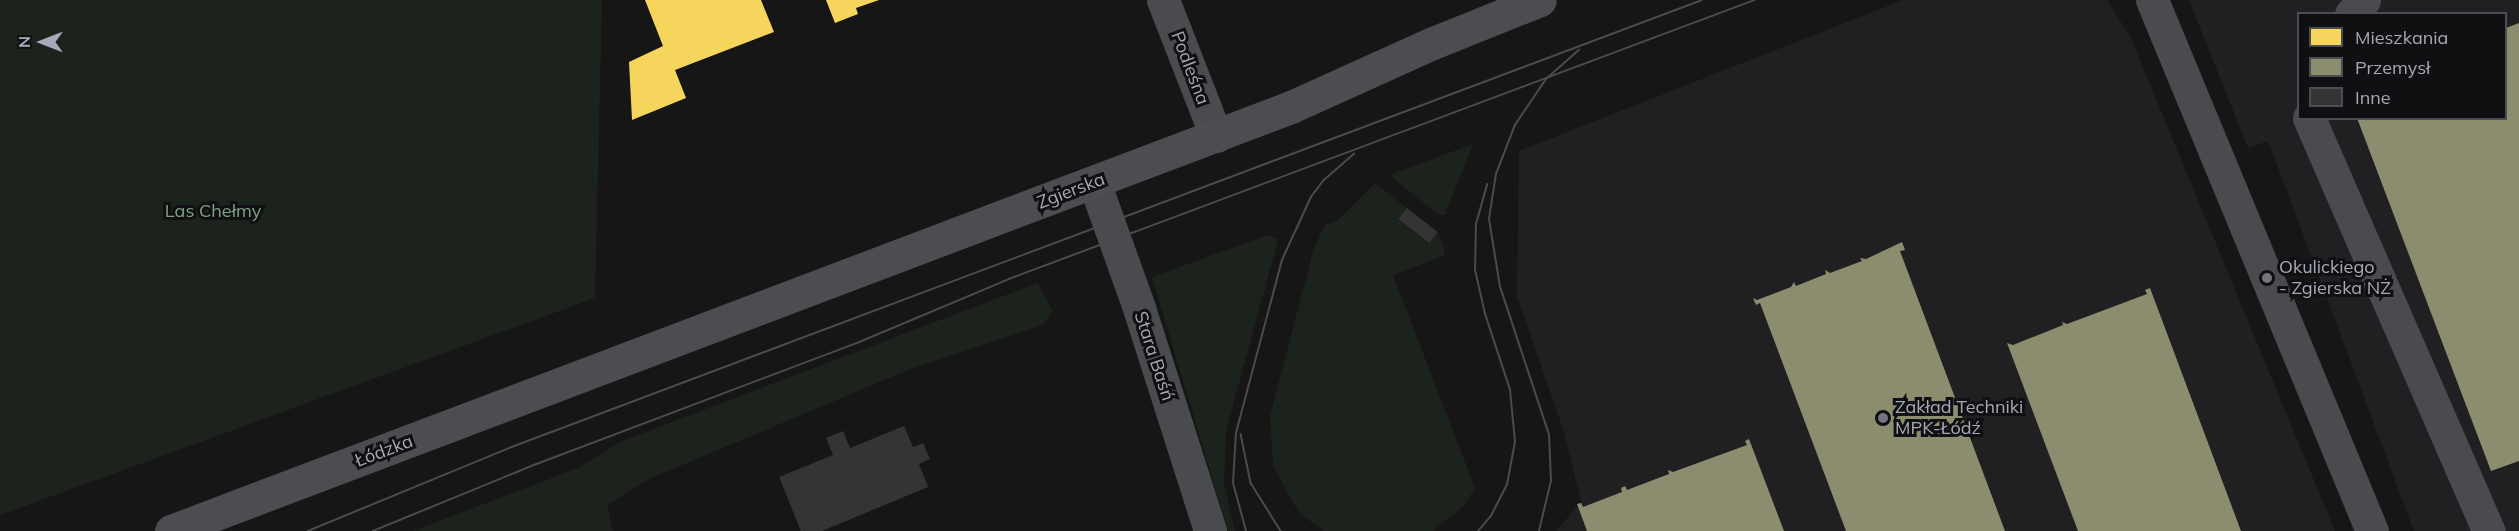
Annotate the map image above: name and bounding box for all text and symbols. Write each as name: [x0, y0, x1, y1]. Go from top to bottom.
north arrow: [12, 12, 72, 72]
legend: [2297, 12, 2507, 120]
text: Mieszkania: [2355, 26, 2448, 49]
street label: Podleśna: [1166, 28, 1214, 108]
text: N: [14, 36, 34, 48]
text: Przemysł: [2355, 56, 2430, 79]
text: Inne: [2355, 86, 2391, 109]
street label: Zgierska: [1034, 168, 1108, 214]
park label: Las Chełmy: [165, 200, 261, 222]
place label: Okulickiego - Zgierska NŻ: [2279, 257, 2391, 300]
marker: Okulickiego - Zgierska NŻ: [2260, 271, 2274, 285]
street label: Stara Baśń: [1129, 309, 1179, 403]
place label: Zakład Techniki MPK-Łódź: [1895, 397, 2023, 440]
marker: Zakład Techniki MPK-Łódź: [1876, 411, 1890, 425]
street label: Łódzka: [352, 430, 416, 472]

